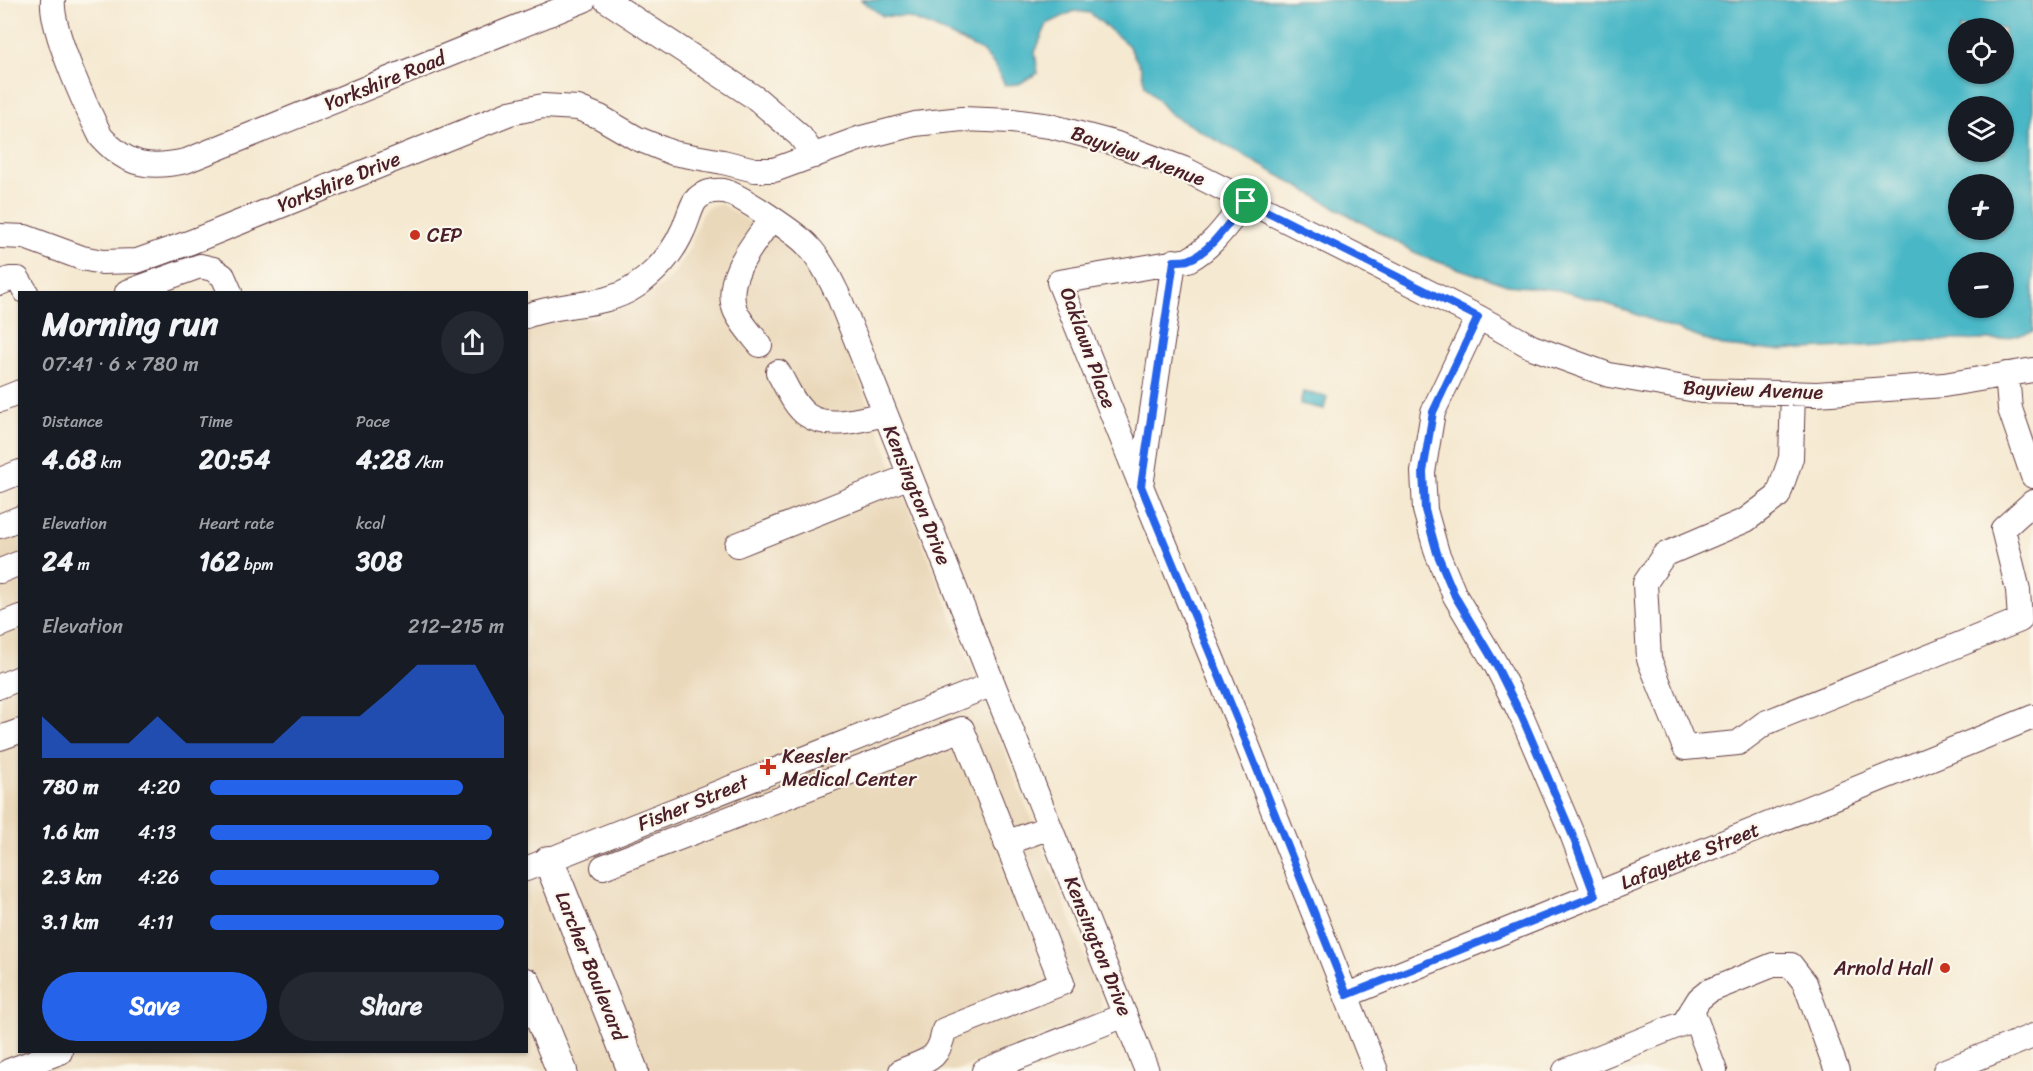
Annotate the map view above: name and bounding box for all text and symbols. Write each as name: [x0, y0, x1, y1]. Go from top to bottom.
map controls: [1948, 18, 2014, 318]
button: locate: [1948, 18, 2014, 84]
street label: Yorkshire Road: [319, 40, 452, 121]
button: layers: [1948, 96, 2014, 162]
street label: Bayview Avenue: [1066, 116, 1210, 197]
street label: Yorkshire Drive: [272, 141, 406, 223]
button: +: [1948, 174, 2014, 240]
pin: [1220, 175, 1271, 226]
icon: arrive: [1229, 184, 1262, 217]
place label: CEP: [427, 218, 463, 253]
marker: CEP: [408, 228, 422, 242]
button: −: [1948, 252, 2014, 318]
street label: Oaklawn Place: [1050, 282, 1126, 414]
text: Morning run: [42, 295, 218, 353]
button: share: [441, 311, 504, 374]
text: 07:41 · 6 × 780 m: [42, 347, 199, 382]
street label: Bayview Avenue: [1682, 370, 1824, 410]
text: Distance: [42, 407, 103, 436]
text: Time: [199, 407, 233, 436]
text: Pace: [356, 407, 390, 436]
street label: Kensington Drive: [873, 419, 961, 571]
text: 4.68: [42, 436, 97, 482]
text: 20:54: [199, 436, 270, 482]
text: 4:28: [356, 436, 411, 482]
text: km: [97, 448, 122, 477]
text: /km: [411, 448, 444, 477]
text: Elevation: [42, 509, 107, 538]
text: Heart rate: [199, 509, 274, 538]
text: kcal: [356, 509, 385, 538]
text: 24: [42, 538, 73, 584]
text: 162: [199, 538, 240, 584]
text: 308: [356, 538, 402, 584]
text: m: [73, 550, 90, 579]
text: bpm: [240, 550, 274, 579]
text: Elevation: [42, 609, 123, 644]
text: 212–215 m: [408, 609, 504, 644]
place label: Keesler Medical Center: [782, 739, 917, 797]
marker: Keesler Medical Center: [759, 758, 777, 776]
street label: Fisher Street: [632, 764, 755, 841]
text: 780 m: [42, 770, 99, 805]
text: 4:20: [138, 770, 181, 805]
street label: Lafayette Street: [1615, 812, 1765, 900]
text: 1.6 km: [42, 815, 99, 850]
text: 4:13: [138, 815, 176, 850]
text: 2.3 km: [42, 860, 102, 895]
text: 4:26: [138, 860, 179, 895]
street label: Kensington Drive: [1054, 870, 1142, 1022]
street label: Larcher Boulevard: [545, 886, 638, 1048]
text: 3.1 km: [42, 905, 99, 940]
text: 4:11: [138, 905, 174, 940]
place label: Arnold Hall: [1833, 951, 1933, 986]
marker: Arnold Hall: [1938, 961, 1952, 975]
button: Save: [42, 972, 267, 1041]
button: Share: [279, 972, 504, 1041]

